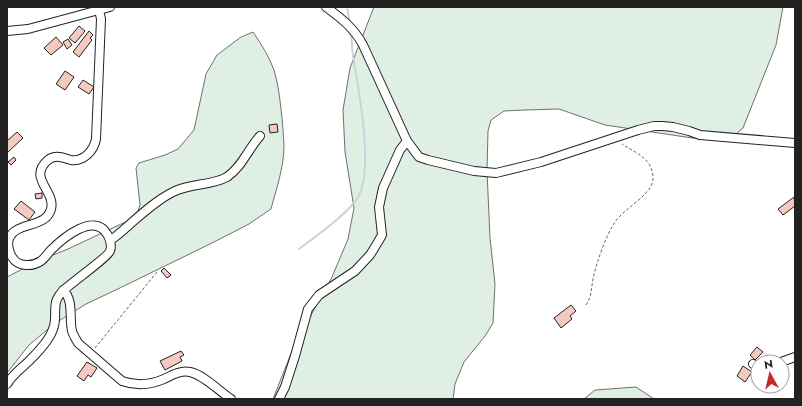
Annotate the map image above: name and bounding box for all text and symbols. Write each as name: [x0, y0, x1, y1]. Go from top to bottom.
north arrow: [750, 354, 790, 394]
text: N: [763, 356, 774, 373]

